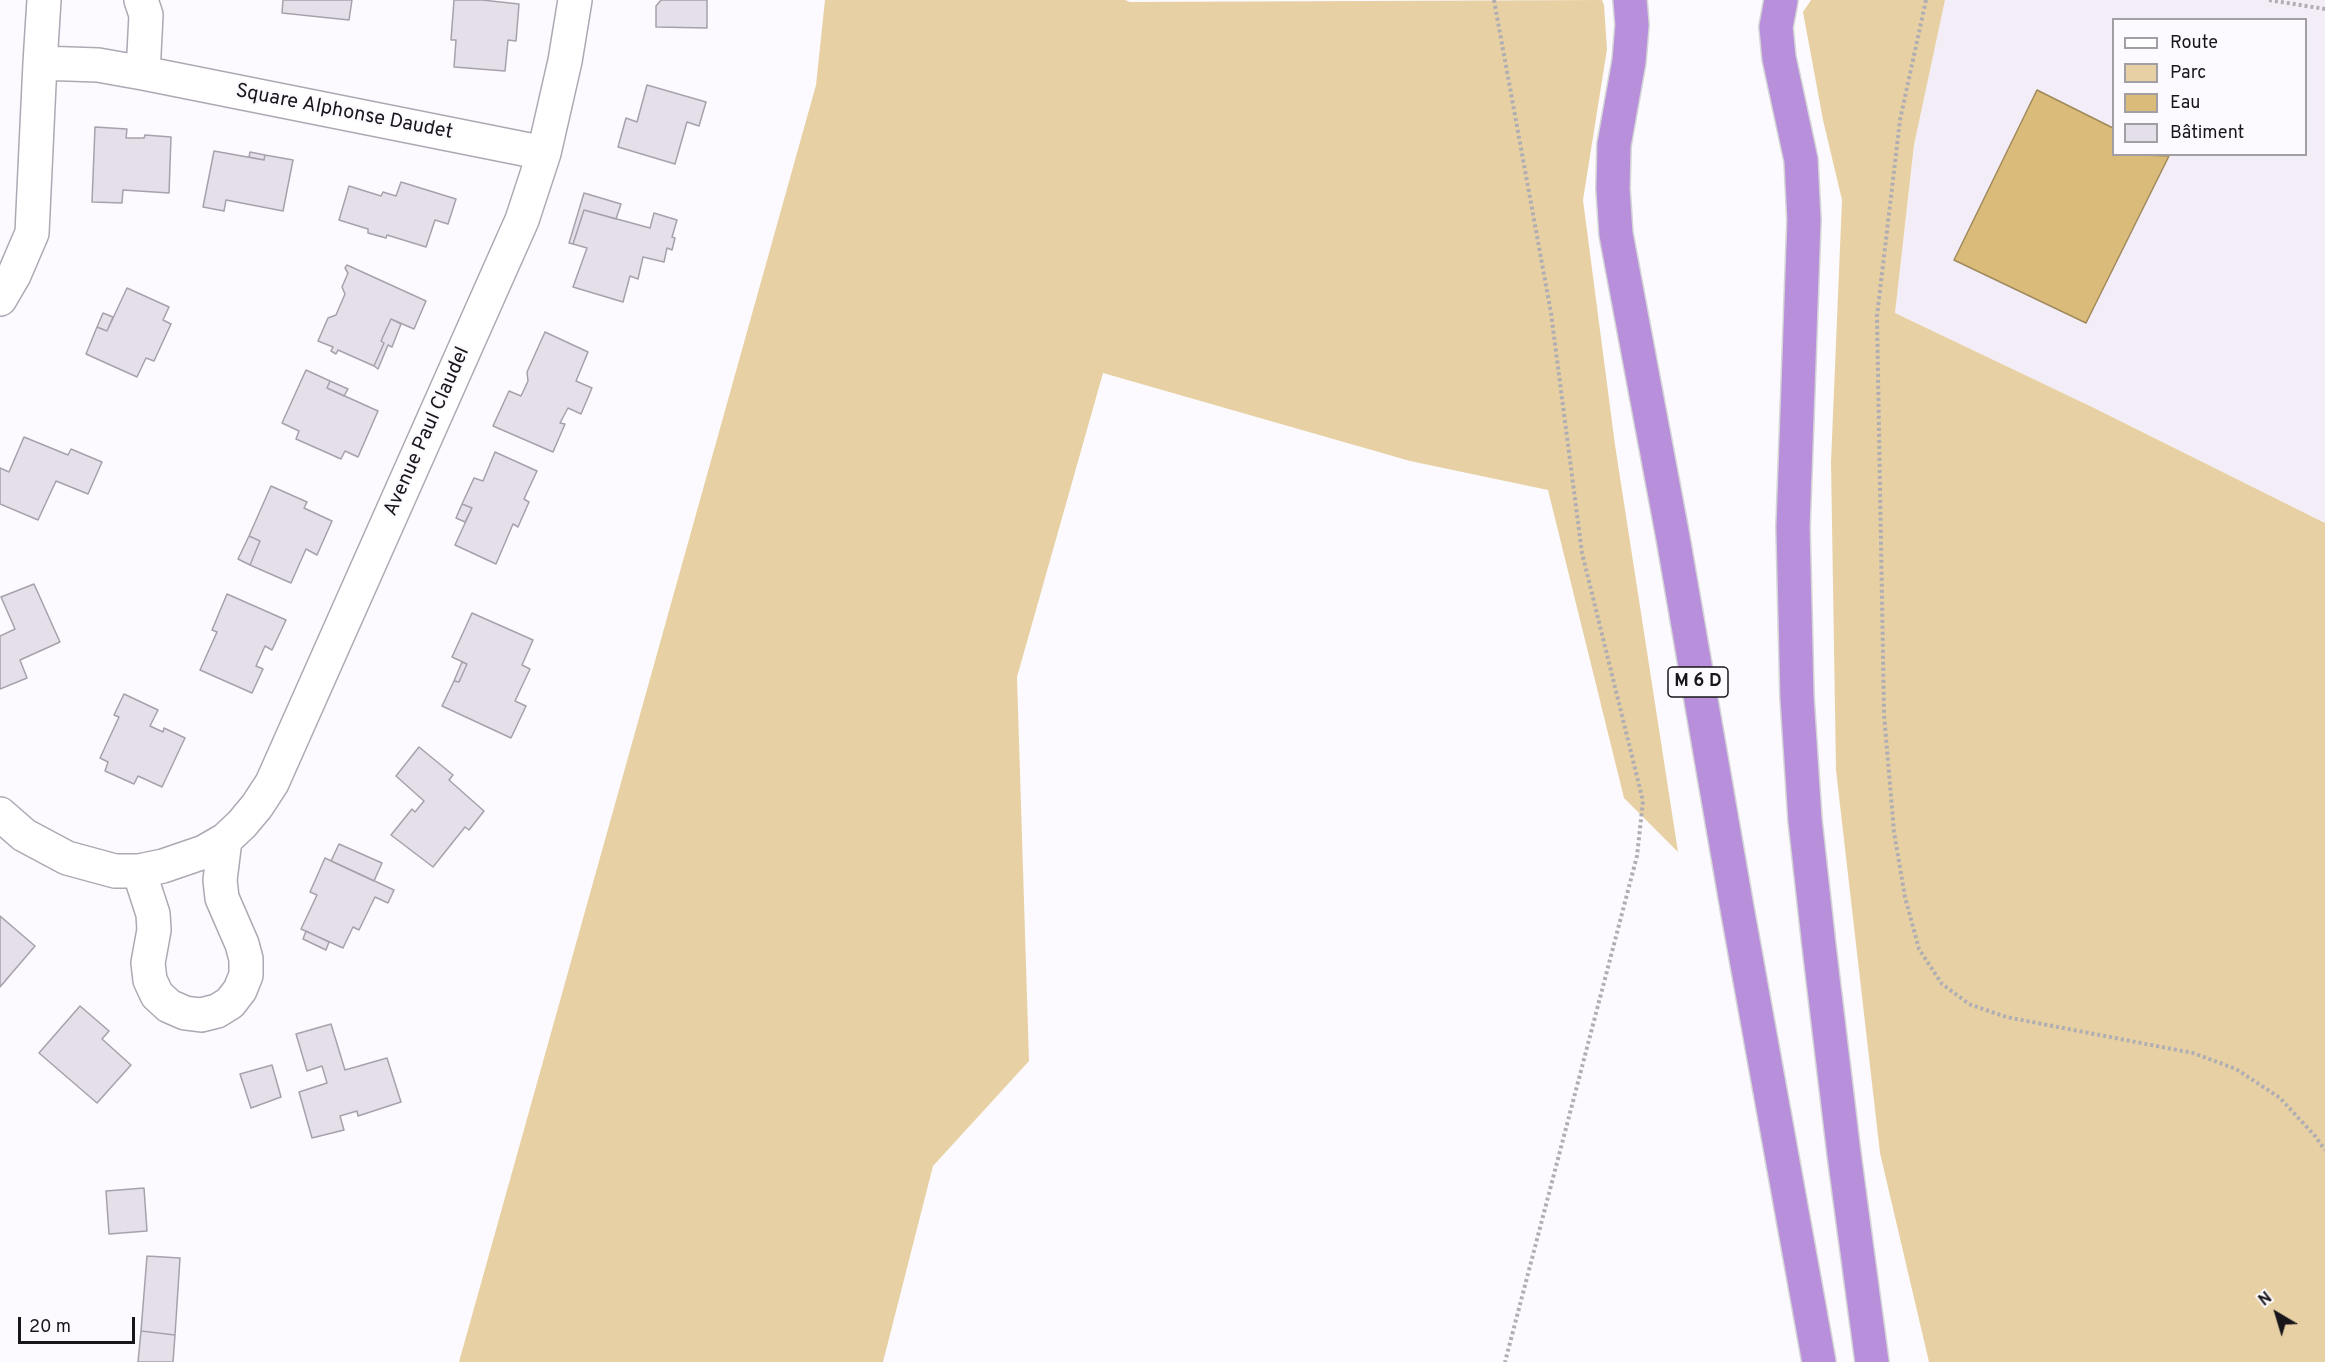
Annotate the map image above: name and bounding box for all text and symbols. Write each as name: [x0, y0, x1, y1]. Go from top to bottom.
legend: [2112, 18, 2307, 156]
text: Route: [2170, 32, 2218, 55]
text: Parc: [2170, 62, 2206, 85]
street label: Square Alphonse Daudet: [233, 80, 455, 146]
text: Eau: [2170, 92, 2200, 115]
text: Bâtiment: [2170, 122, 2244, 145]
street label: Avenue Paul Claudel: [380, 344, 476, 520]
road number: M 6 D: [1668, 667, 1728, 697]
north arrow: [2247, 1284, 2307, 1344]
text: N: [2255, 1288, 2277, 1311]
scale bar: [21, 1305, 138, 1343]
text: 20 m: [29, 1316, 71, 1339]

